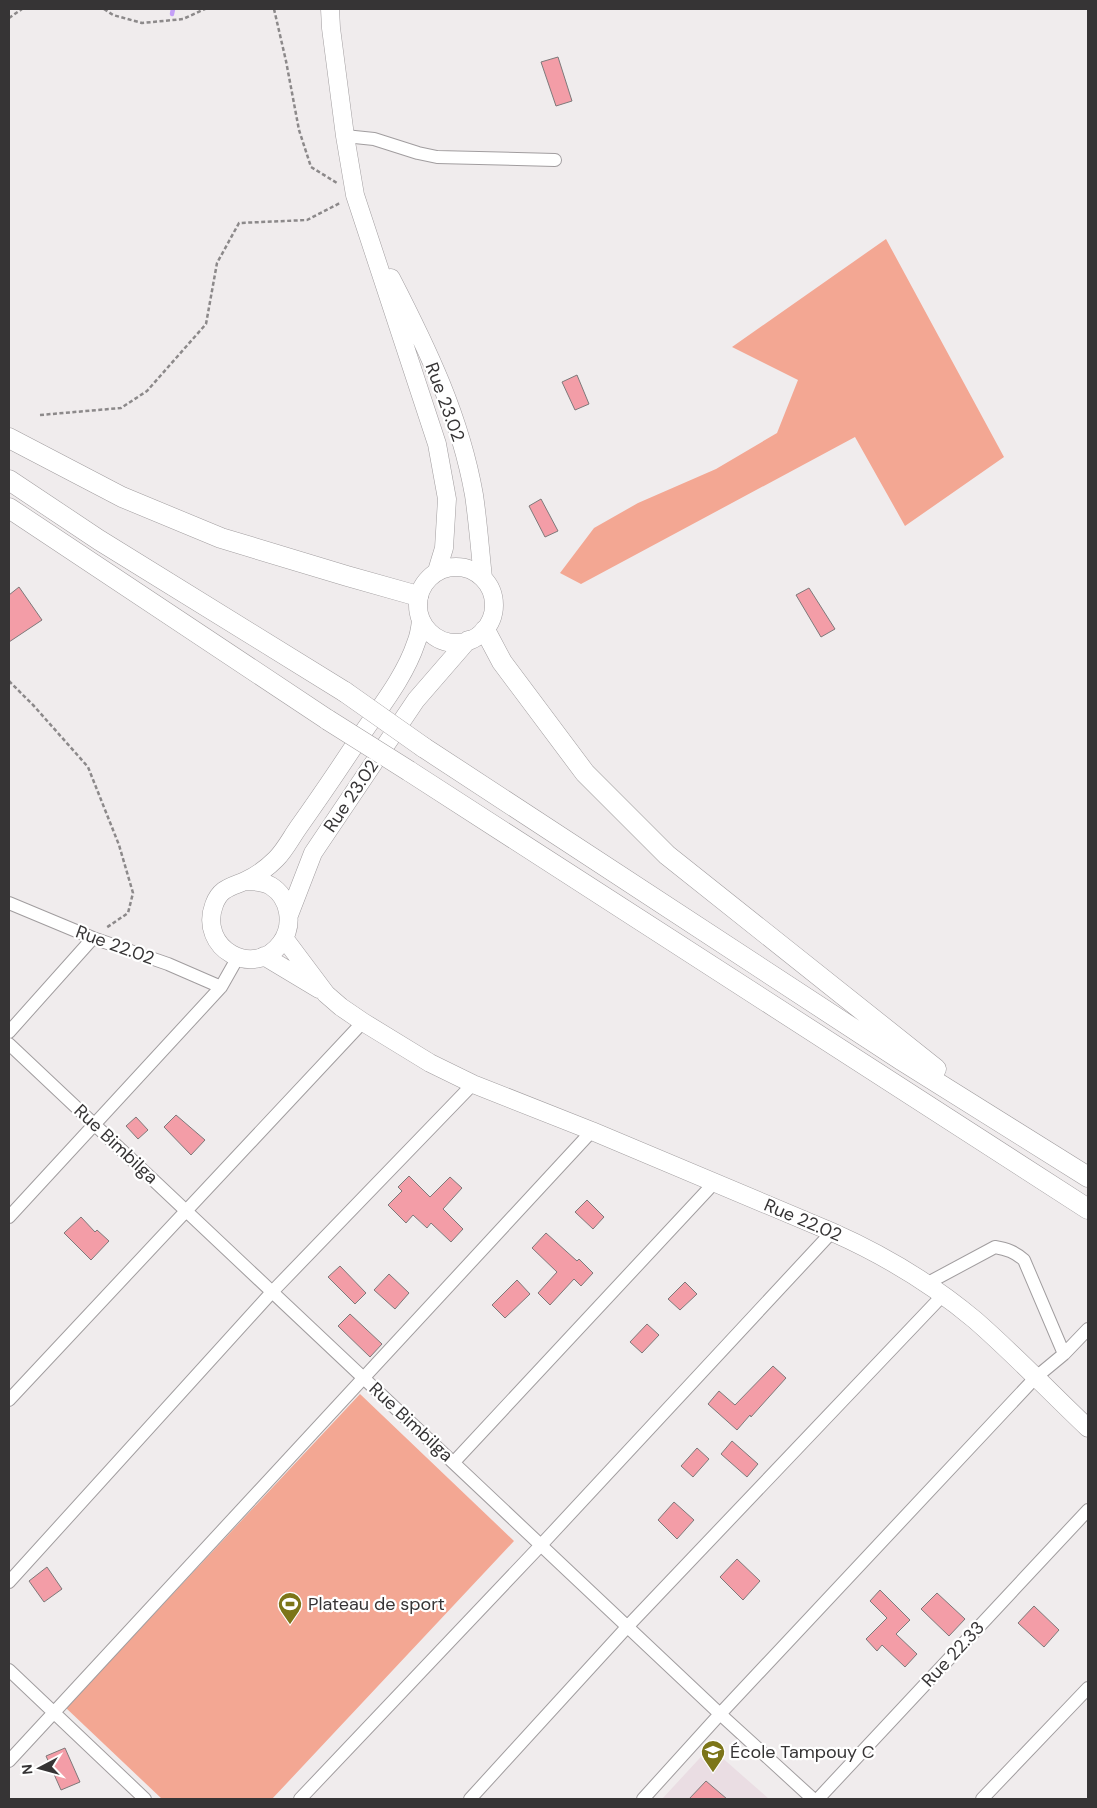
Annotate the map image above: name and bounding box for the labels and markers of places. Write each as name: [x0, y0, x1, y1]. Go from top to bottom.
sports icon: Plateau de sport: [277, 1591, 303, 1625]
place label: Plateau de sport: [308, 1592, 445, 1616]
school or university icon: École Tampouy C: [700, 1739, 726, 1773]
place label: École Tampouy C: [730, 1740, 875, 1764]

